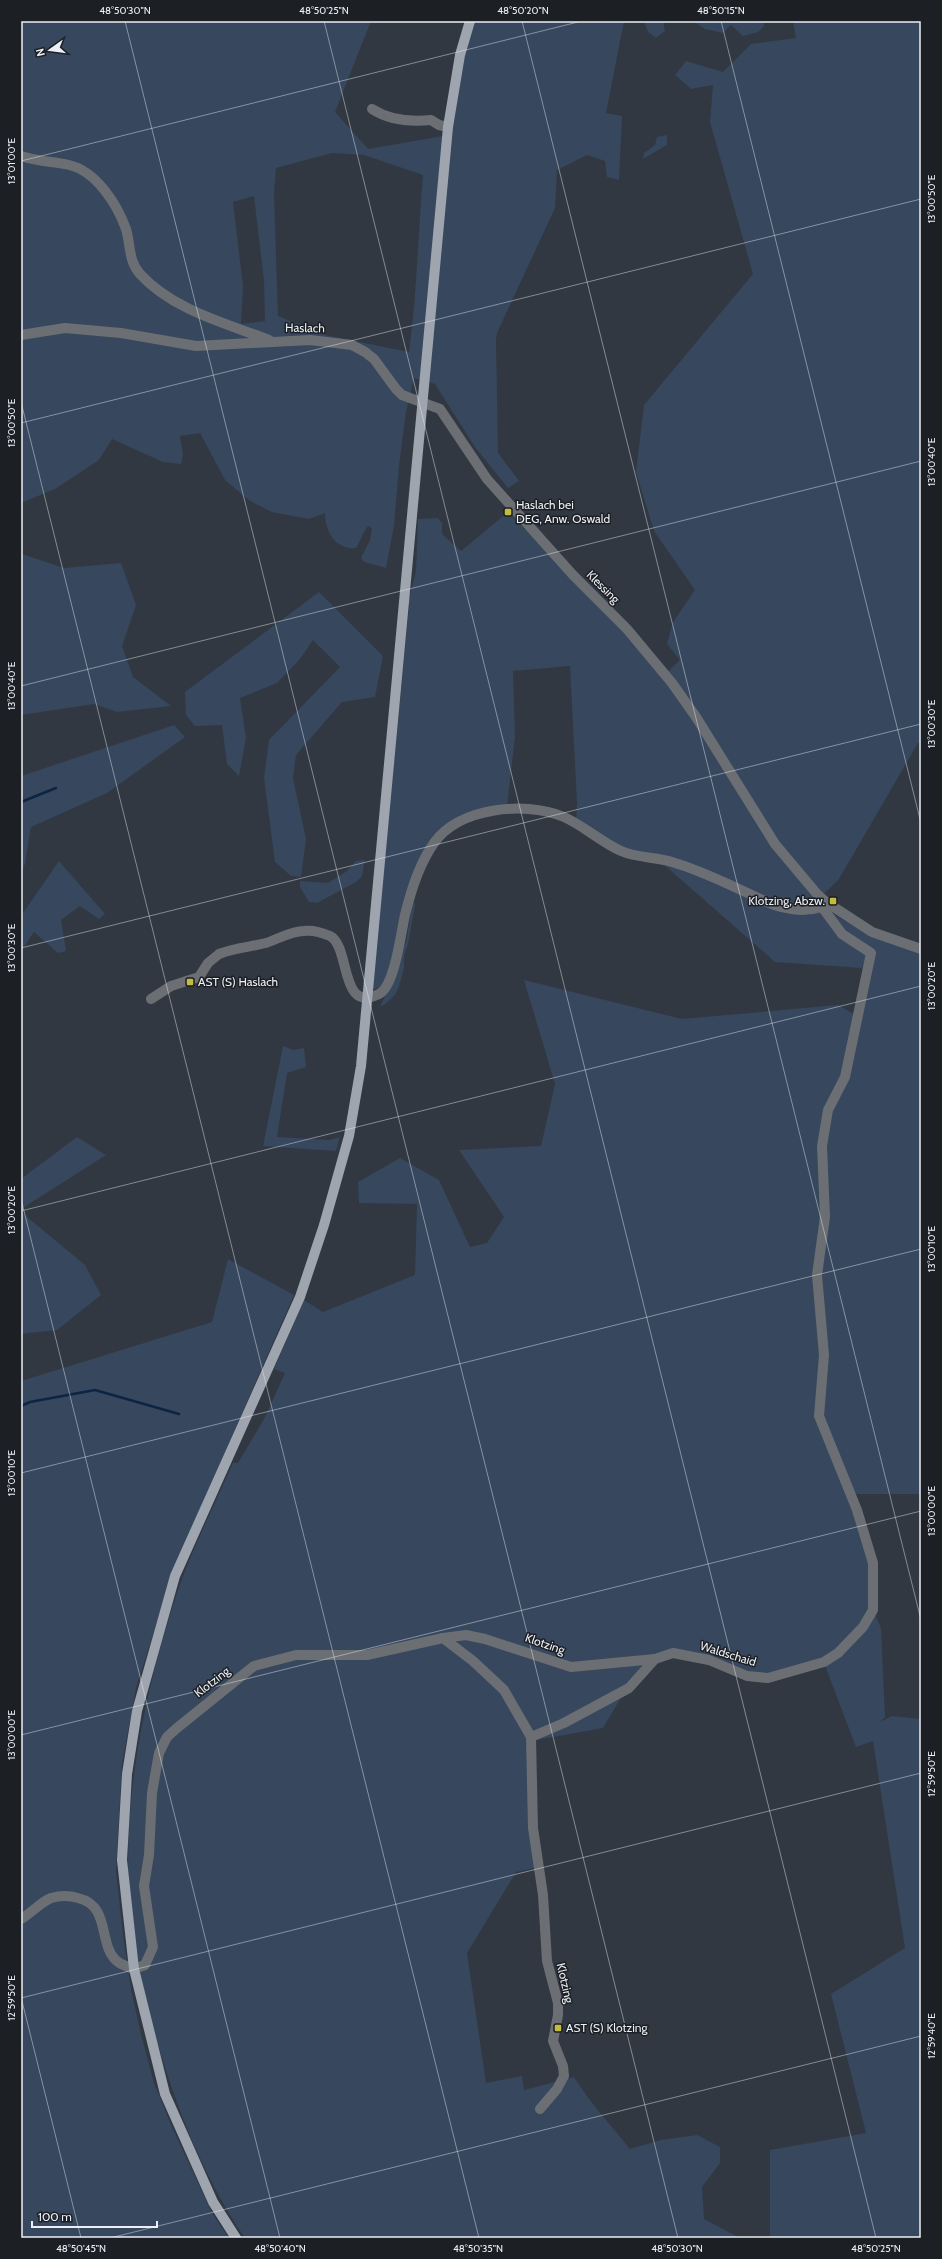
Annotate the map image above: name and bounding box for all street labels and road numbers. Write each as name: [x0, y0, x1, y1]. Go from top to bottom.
street label: Haslach: [285, 320, 325, 335]
street label: Klessing: [584, 567, 624, 607]
street label: Klotzing: [523, 1630, 568, 1658]
street label: Waldschaid: [698, 1638, 758, 1669]
street label: Klotzing: [191, 1662, 233, 1700]
street label: Klotzing: [554, 1961, 578, 2006]

